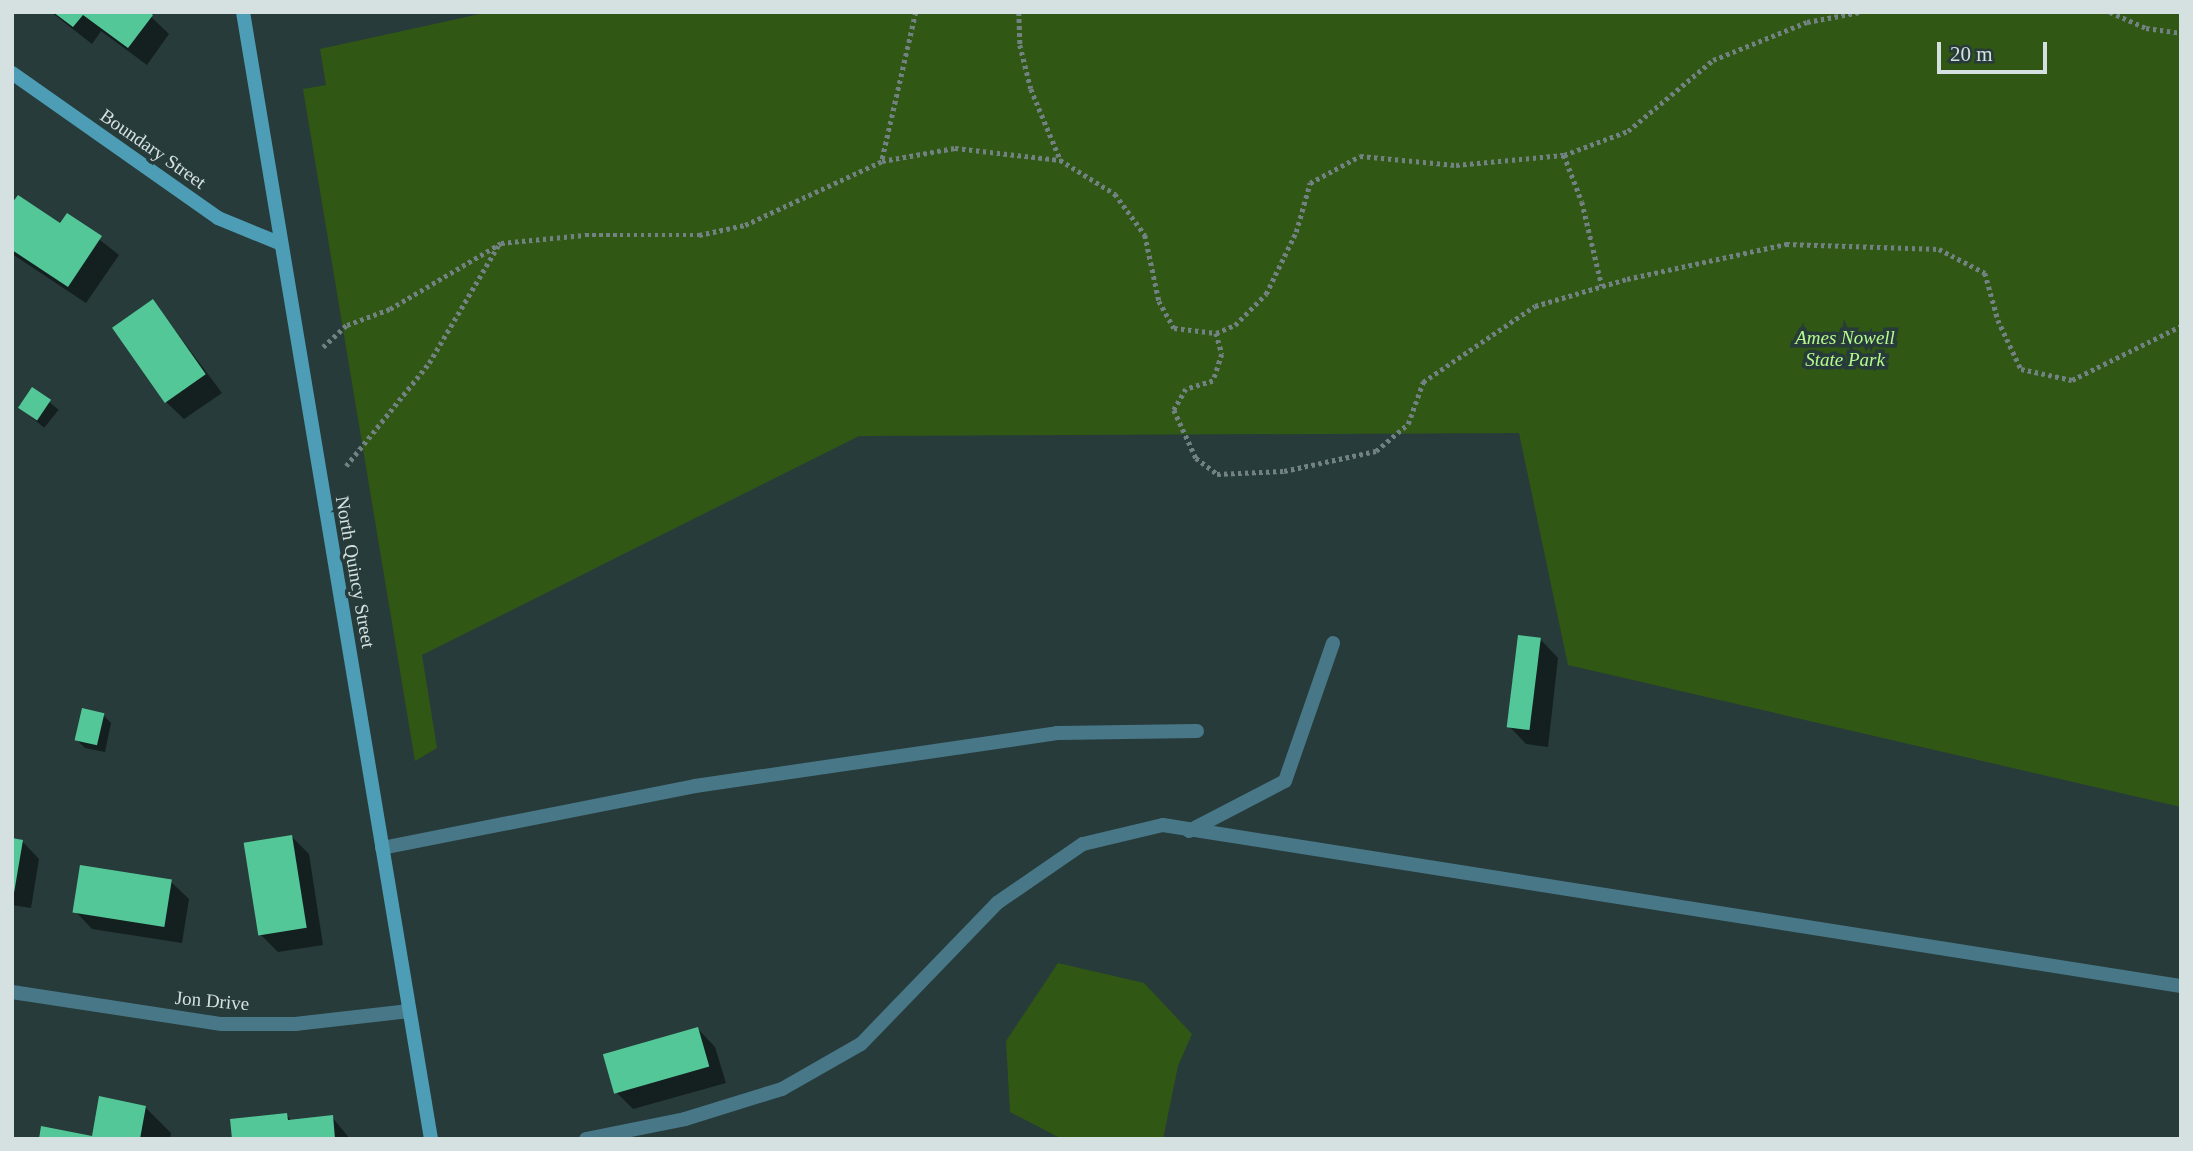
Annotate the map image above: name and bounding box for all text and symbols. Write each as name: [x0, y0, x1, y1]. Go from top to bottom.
scale bar: [1941, 28, 2051, 72]
text: 20 m: [1950, 42, 1993, 66]
street label: Boundary Street: [96, 104, 210, 194]
park label: Ames Nowell State Park: [1795, 327, 1895, 371]
street label: North Quincy Street: [330, 494, 380, 650]
street label: Jon Drive: [174, 986, 250, 1016]

